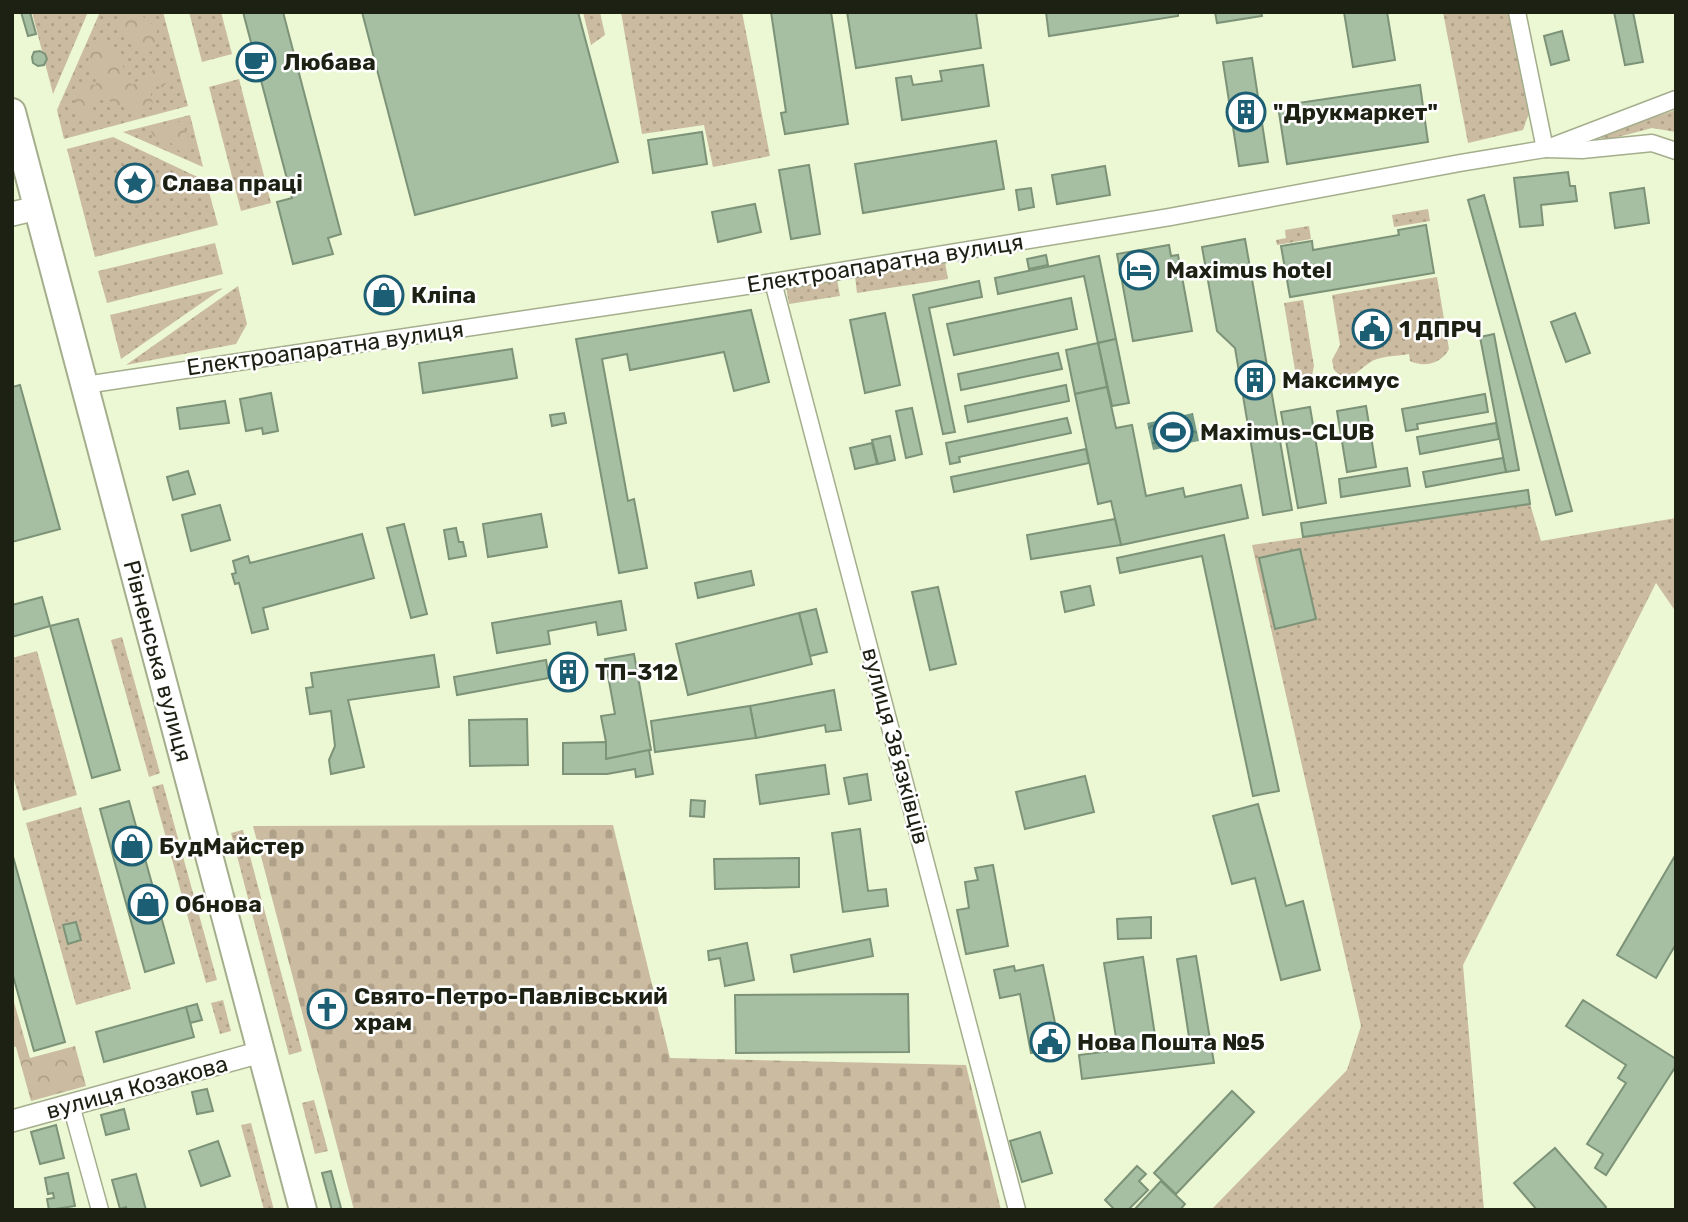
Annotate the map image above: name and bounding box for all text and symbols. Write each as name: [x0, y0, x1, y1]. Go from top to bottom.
cafe icon: Любава: [235, 41, 277, 83]
place label: Любава: [283, 48, 376, 76]
building icon: "Друкмаркет": [1225, 91, 1267, 133]
place label: "Друкмаркет": [1273, 98, 1438, 126]
place icon: Слава праці: [114, 162, 156, 204]
place label: Слава праці: [162, 169, 303, 197]
street label: Електроапаратна вулиця: [745, 227, 1025, 299]
hotel icon: Maximus hotel: [1118, 249, 1160, 291]
place label: Maximus hotel: [1166, 256, 1332, 284]
shop icon: Кліпа: [363, 274, 405, 316]
place label: Кліпа: [411, 281, 476, 309]
public building icon: 1 ДПРЧ: [1351, 308, 1393, 350]
street label: Електроапаратна вулиця: [185, 315, 465, 381]
place label: 1 ДПРЧ: [1399, 315, 1482, 343]
building icon: Максимус: [1234, 359, 1276, 401]
place label: Максимус: [1282, 366, 1400, 394]
sports icon: Maximus-CLUB: [1152, 411, 1194, 453]
place label: Maximus-CLUB: [1200, 418, 1375, 446]
street label: Рівненська вулиця: [118, 557, 198, 765]
street label: вулиця Звʼязківців: [856, 645, 936, 847]
building icon: ТП-312: [547, 651, 589, 693]
place label: ТП-312: [595, 658, 679, 686]
shop icon: БудМайстер: [111, 825, 153, 867]
place label: БудМайстер: [159, 832, 304, 860]
shop icon: Обнова: [127, 883, 169, 925]
place label: Обнова: [175, 890, 262, 918]
place label: Свято-Петро-Павлівський храм: [354, 982, 668, 1036]
church icon: Свято-Петро-Павлівський храм: [306, 988, 348, 1030]
public building icon: Нова Пошта №5: [1029, 1021, 1071, 1063]
place label: Нова Пошта №5: [1077, 1028, 1265, 1056]
street label: вулиця Козакова: [43, 1049, 231, 1125]

